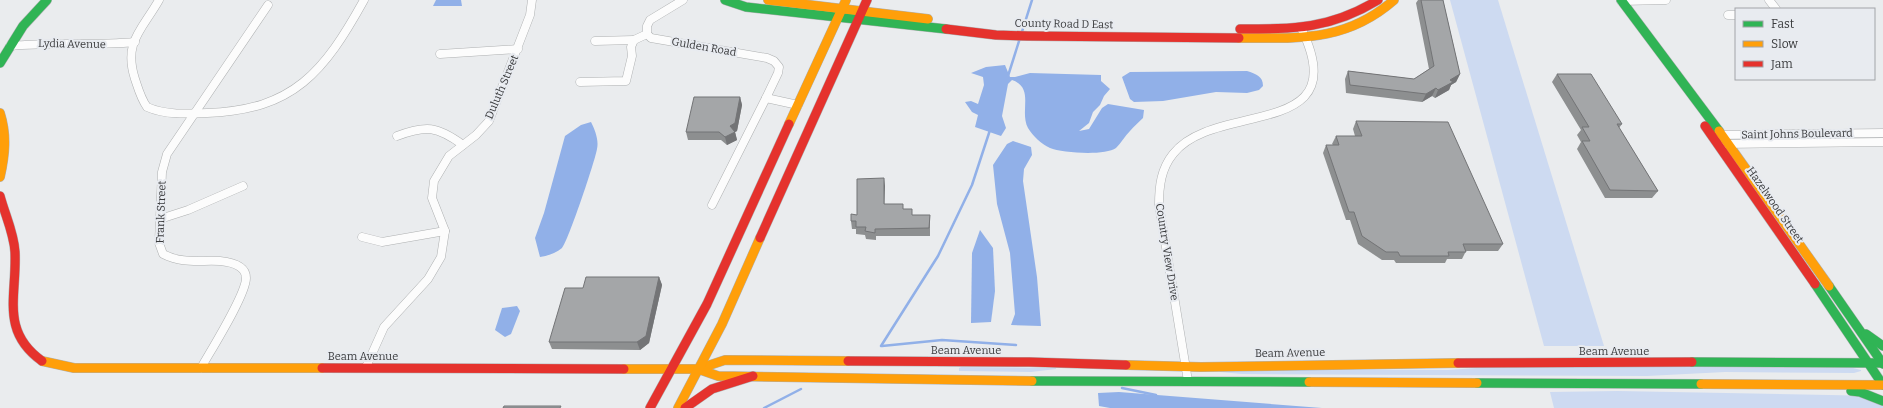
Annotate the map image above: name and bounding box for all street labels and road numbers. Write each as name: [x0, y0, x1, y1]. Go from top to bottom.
street label: County Road D East: [1014, 17, 1114, 31]
street label: Gulden Road: [671, 35, 738, 59]
street label: Lydia Avenue: [38, 37, 106, 51]
street label: Duluth Street: [483, 53, 521, 121]
street label: Saint Johns Boulevard: [1741, 127, 1853, 141]
street label: Hazelwood Street: [1744, 164, 1806, 246]
street label: Frank Street: [153, 180, 169, 244]
street label: Country View Drive: [1153, 202, 1181, 302]
street label: Beam Avenue: [931, 344, 1001, 357]
street label: Beam Avenue: [1579, 345, 1649, 358]
street label: Beam Avenue: [1255, 346, 1325, 360]
street label: Beam Avenue: [328, 350, 398, 363]

